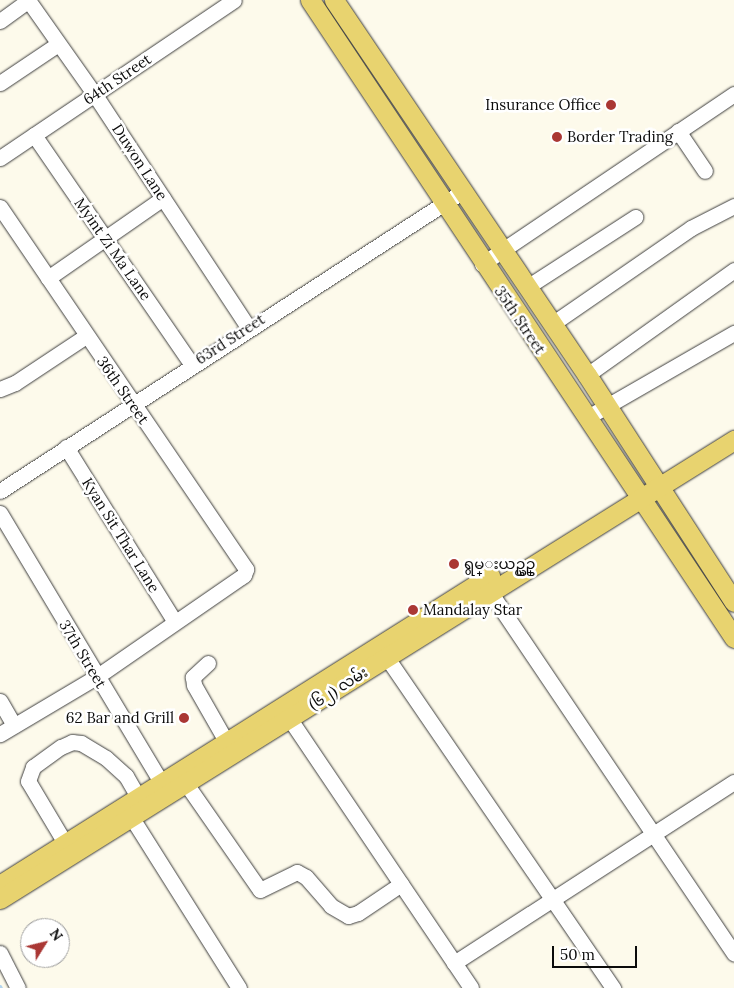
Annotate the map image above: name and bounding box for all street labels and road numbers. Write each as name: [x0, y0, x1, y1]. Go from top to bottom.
street label: 64th Street: [80, 50, 154, 108]
street label: Duwon Lane: [109, 120, 171, 204]
street label: Myint Zi Ma Lane: [71, 194, 155, 304]
street label: 35th Street: [491, 283, 549, 357]
street label: 63rd Street: [192, 310, 268, 368]
street label: 36th Street: [93, 353, 153, 427]
street label: Kyan Sit Thar Lane: [78, 474, 164, 596]
street label: 37th Street: [56, 617, 110, 691]
street label: (၆၂) လမ်း: [305, 663, 371, 713]

